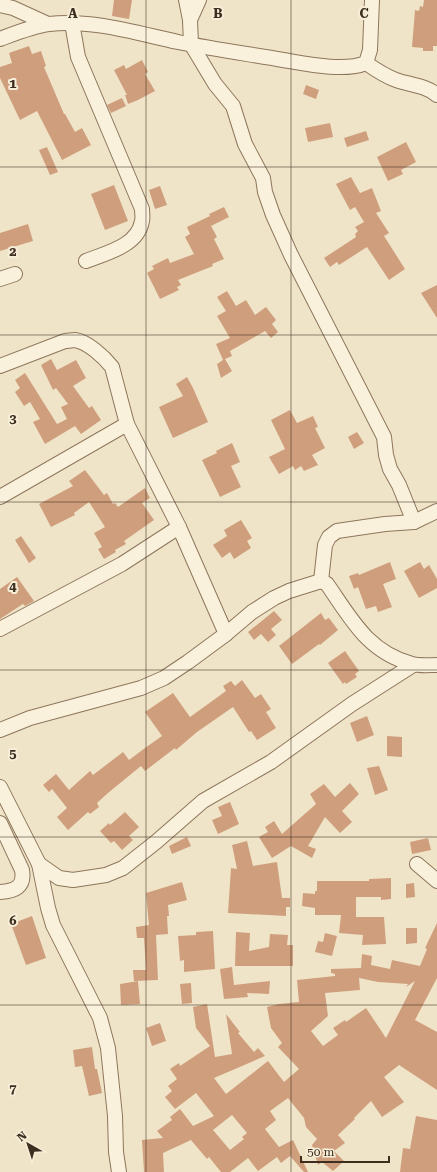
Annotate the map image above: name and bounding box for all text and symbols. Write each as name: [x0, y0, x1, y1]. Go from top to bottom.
text: A: [68, 6, 78, 21]
text: B: [213, 6, 223, 21]
text: C: [359, 6, 369, 21]
text: 1: [9, 76, 17, 91]
text: 2: [9, 244, 17, 259]
text: 3: [9, 411, 17, 426]
text: 4: [9, 579, 17, 594]
text: 5: [9, 746, 17, 761]
text: 6: [9, 913, 17, 928]
text: 7: [9, 1081, 17, 1096]
north arrow: [8, 1124, 48, 1164]
text: N: [15, 1129, 30, 1144]
scale bar: [301, 1138, 389, 1164]
text: 50 m: [307, 1145, 334, 1159]

